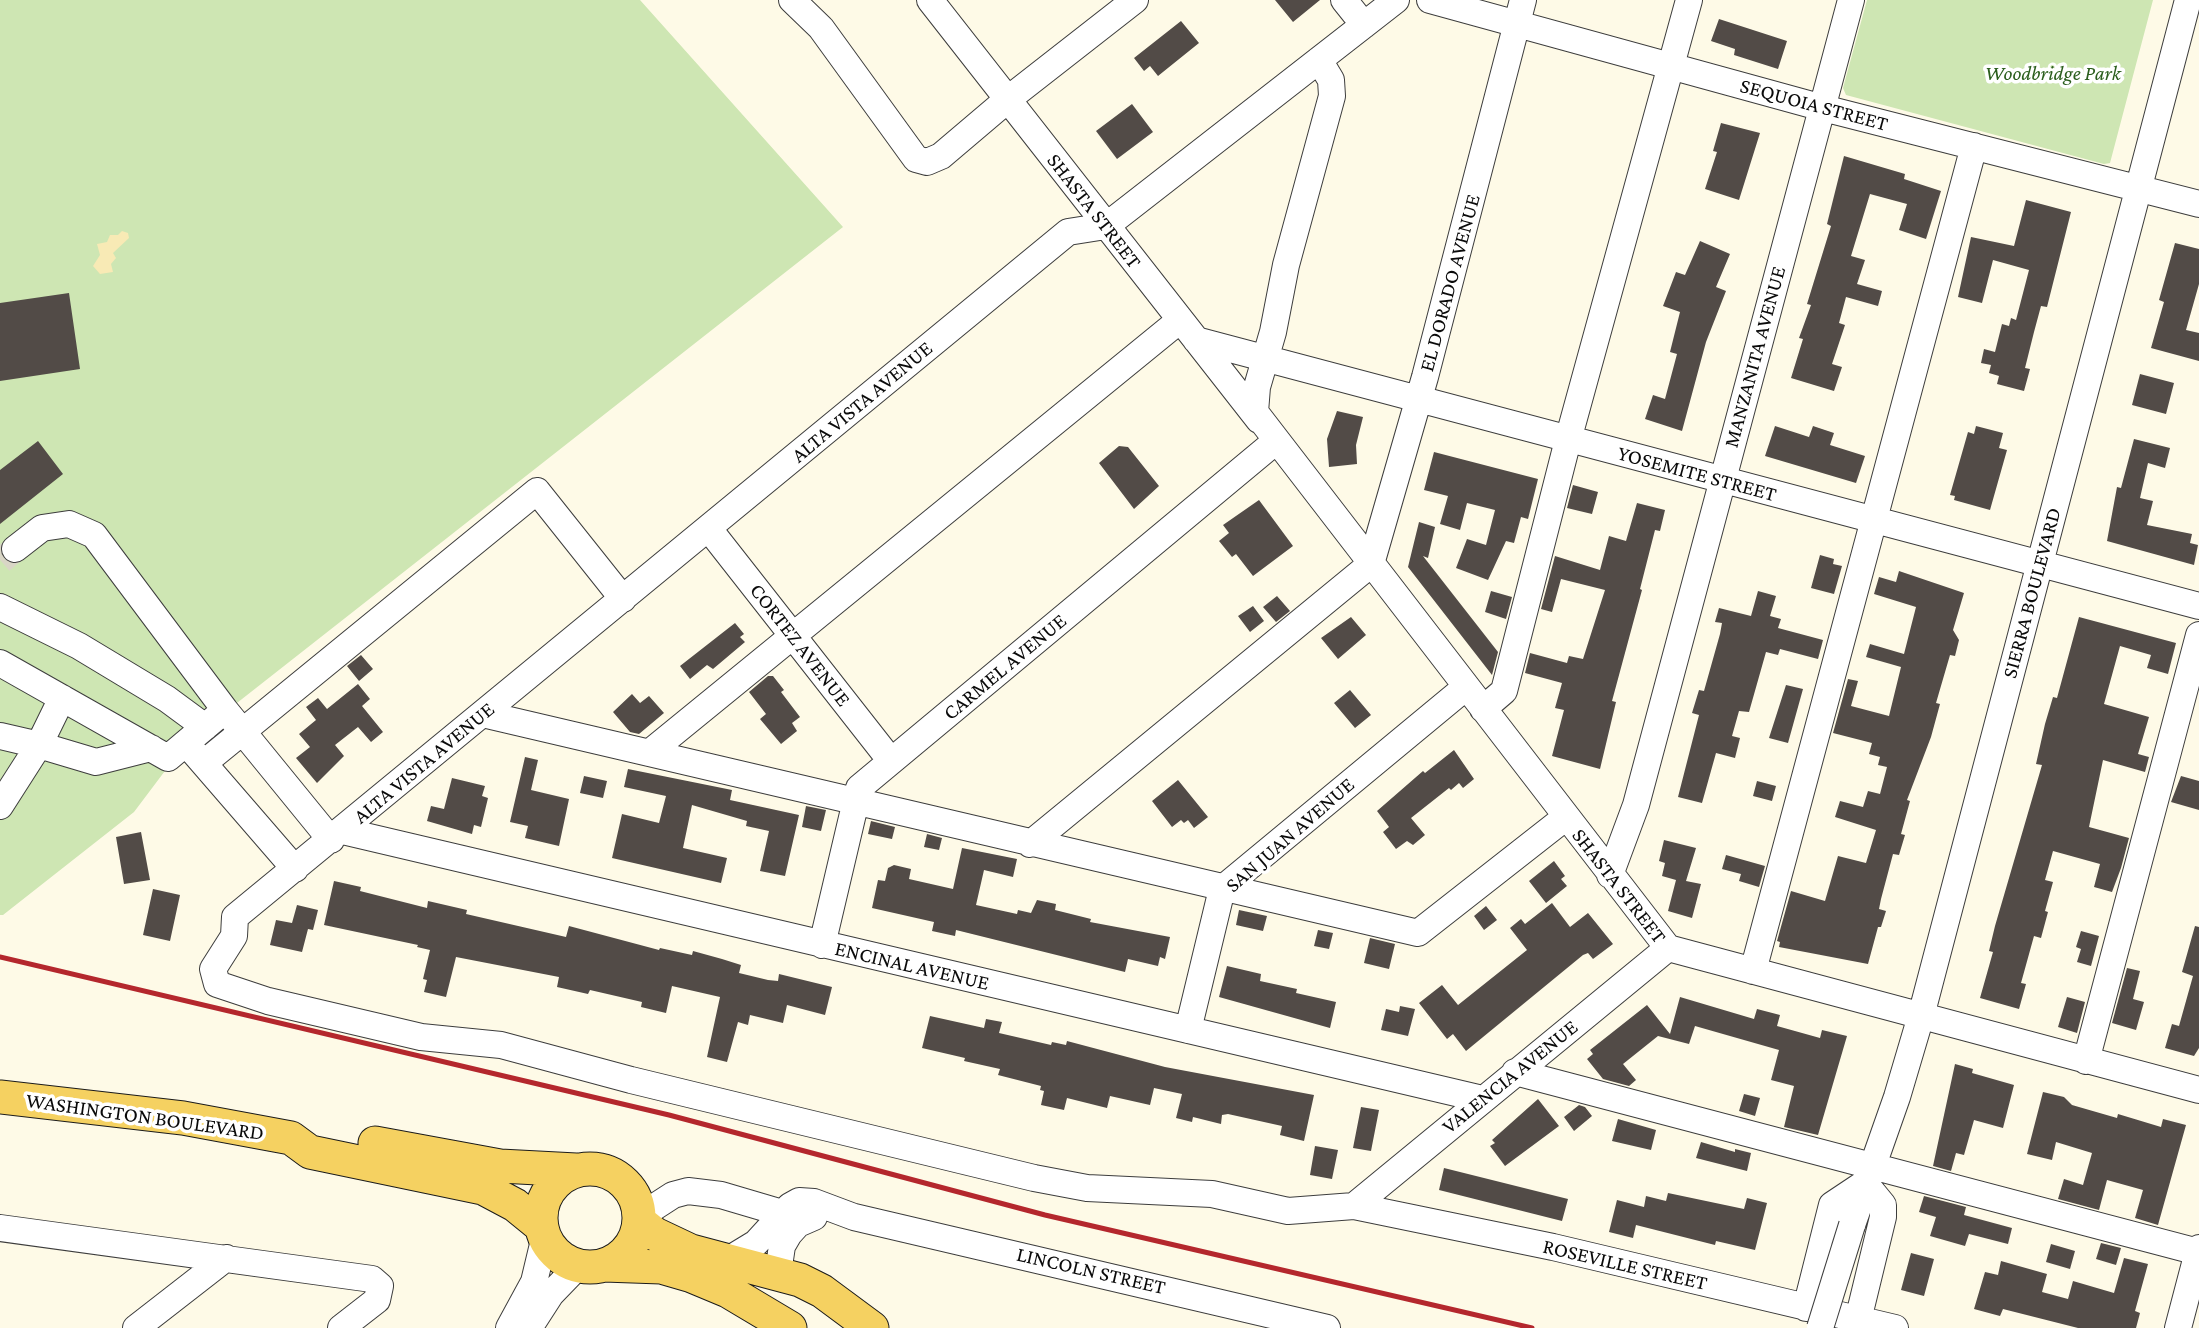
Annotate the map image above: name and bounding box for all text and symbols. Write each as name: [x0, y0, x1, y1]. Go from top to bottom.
park label: Woodbridge Park: [1985, 61, 2121, 87]
street label: SEQUOIA STREET: [1737, 73, 1891, 137]
street label: SHASTA STREET: [1041, 149, 1147, 273]
street label: EL DORADO AVENUE: [1414, 192, 1486, 374]
street label: MANZANITA AVENUE: [1719, 264, 1791, 450]
street label: ALTA VISTA AVENUE: [786, 336, 938, 468]
street label: YOSEMITE STREET: [1615, 441, 1779, 507]
street label: SIERRA BOULEVARD: [1997, 505, 2067, 681]
street label: CORTEZ AVENUE: [744, 579, 856, 711]
street label: CARMEL AVENUE: [938, 608, 1072, 726]
street label: ALTA VISTA AVENUE: [348, 697, 500, 829]
street label: SAN JUAN AVENUE: [1220, 772, 1360, 898]
street label: SHASTA STREET: [1566, 824, 1672, 948]
street label: ENCINAL AVENUE: [832, 936, 992, 996]
street label: VALENCIA AVENUE: [1437, 1015, 1583, 1139]
street label: WASHINGTON BOULEVARD: [24, 1088, 266, 1146]
street label: ROSEVILLE STREET: [1540, 1234, 1710, 1296]
street label: LINCOLN STREET: [1014, 1242, 1168, 1300]

